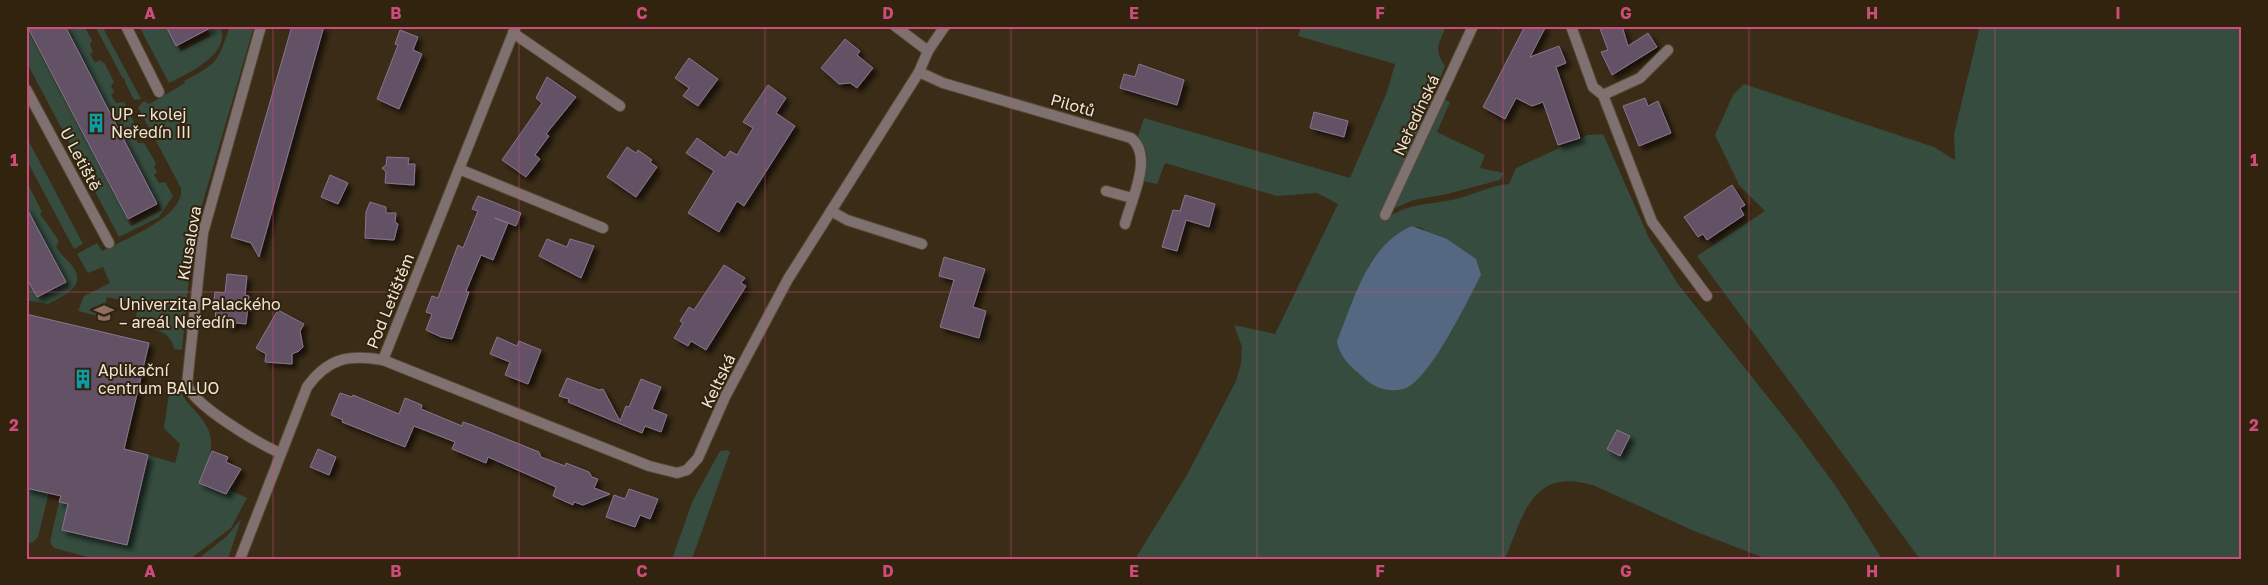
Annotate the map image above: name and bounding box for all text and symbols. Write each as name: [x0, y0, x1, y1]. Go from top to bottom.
text: A: [144, 3, 156, 23]
text: B: [390, 3, 402, 23]
text: C: [636, 3, 648, 23]
text: D: [882, 3, 894, 23]
text: E: [1129, 3, 1139, 23]
text: F: [1375, 3, 1385, 23]
text: G: [1620, 3, 1632, 23]
text: H: [1866, 3, 1878, 23]
text: I: [2115, 3, 2121, 23]
street label: Neředínská: [1388, 71, 1444, 159]
street label: Pilotů: [1048, 89, 1098, 121]
place label: UP – kolej Neředín III: [111, 104, 191, 142]
building icon: UP – kolej Neředín III: [85, 112, 107, 134]
street label: U Letiště: [56, 124, 106, 194]
text: 1: [10, 150, 18, 170]
text: 1: [2250, 150, 2258, 170]
street label: Klusalova: [173, 204, 205, 282]
street label: Pod Letištěm: [362, 250, 418, 352]
place label: Univerzita Palackého – areál Neředín: [119, 294, 281, 332]
school or university icon: Univerzita Palackého – areál Neředín: [93, 302, 115, 324]
street label: Keltská: [696, 351, 740, 411]
place label: Aplikační centrum BALUO: [98, 360, 219, 398]
building icon: Aplikační centrum BALUO: [72, 368, 94, 390]
text: 2: [9, 415, 19, 435]
text: 2: [2249, 415, 2259, 435]
text: A: [144, 561, 156, 581]
text: B: [390, 561, 402, 581]
text: C: [636, 561, 648, 581]
text: D: [882, 561, 894, 581]
text: E: [1129, 561, 1139, 581]
text: F: [1375, 561, 1385, 581]
text: G: [1620, 561, 1632, 581]
text: H: [1866, 561, 1878, 581]
text: I: [2115, 561, 2121, 581]

